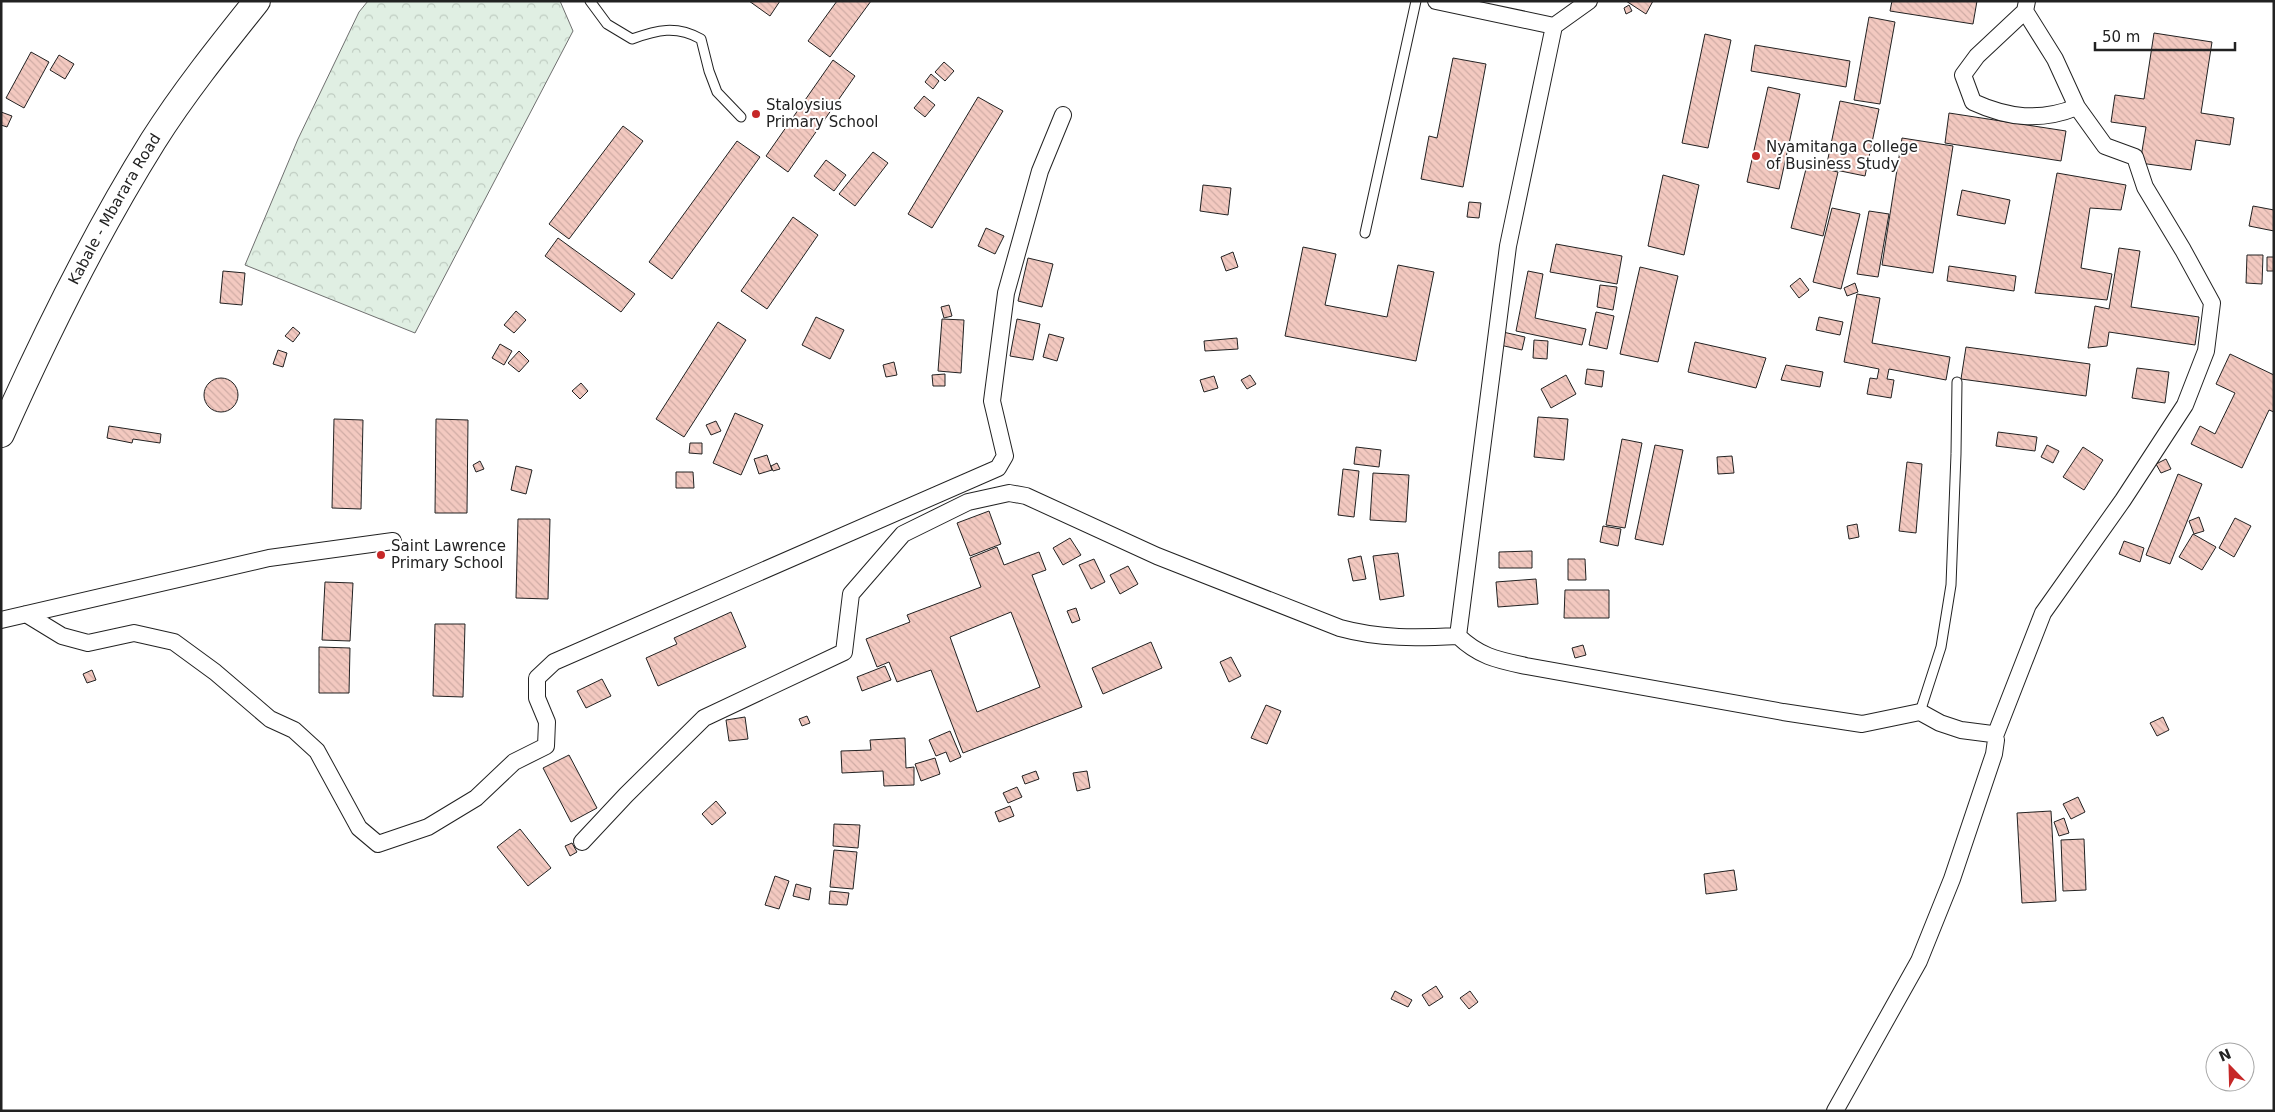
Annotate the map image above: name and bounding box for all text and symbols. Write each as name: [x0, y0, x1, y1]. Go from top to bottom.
scale bar: [2095, 20, 2235, 52]
text: 50 m: [2102, 28, 2140, 46]
place label: Staloysius Primary School: [766, 96, 879, 131]
marker: Staloysius Primary School: [750, 108, 762, 120]
street label: Kabale - Mbarara Road: [65, 130, 164, 288]
place label: Nyamitanga College of Business Study: [1766, 138, 1918, 173]
marker: Nyamitanga College of Business Study: [1750, 150, 1762, 162]
place label: Saint Lawrence Primary School: [391, 537, 506, 572]
marker: Saint Lawrence Primary School: [375, 549, 387, 561]
north arrow: [2205, 1042, 2255, 1092]
text: N: [2216, 1045, 2233, 1065]

